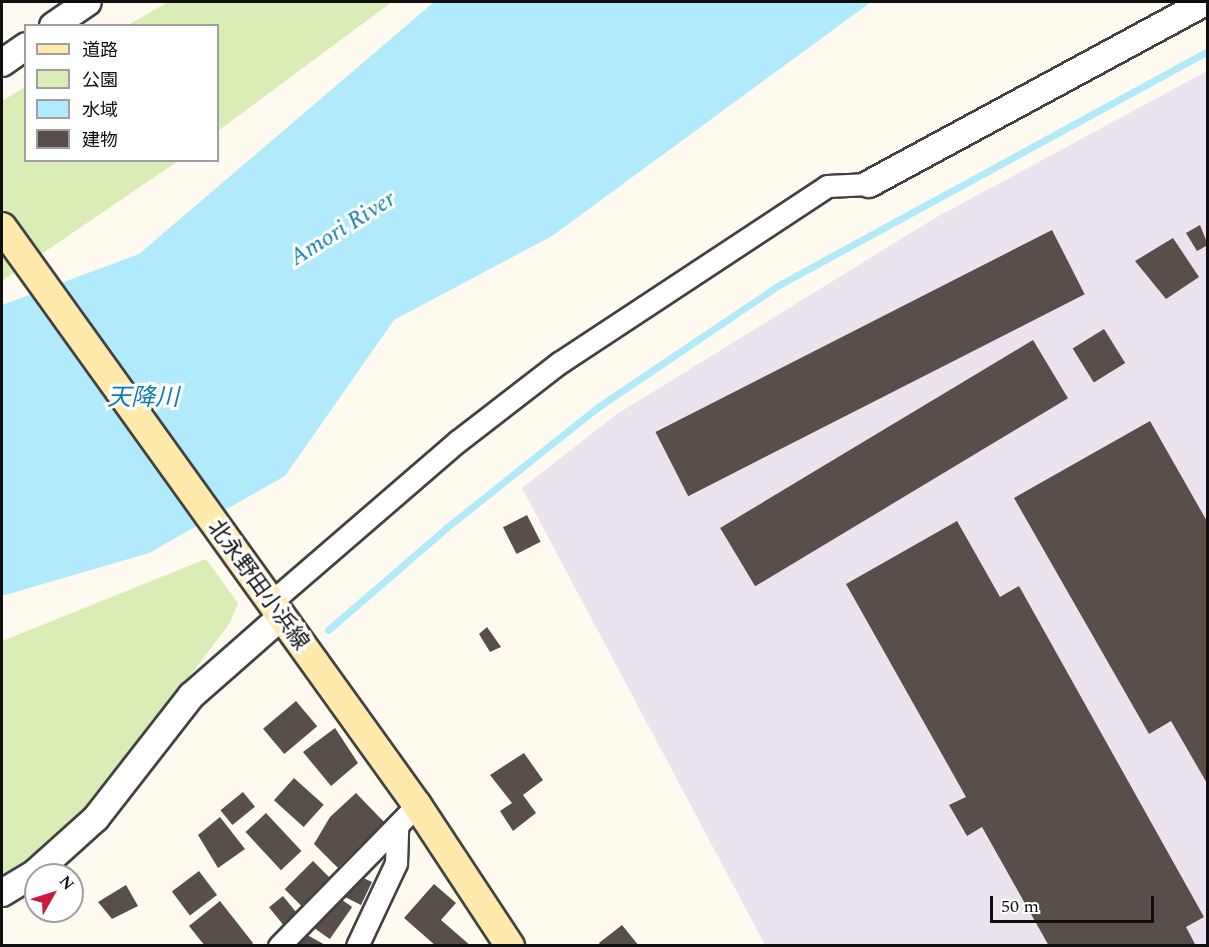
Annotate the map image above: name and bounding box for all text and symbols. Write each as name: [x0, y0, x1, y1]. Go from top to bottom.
legend: [24, 24, 219, 162]
text: 道路: [82, 37, 118, 64]
text: 公園: [82, 67, 118, 94]
text: 水域: [82, 97, 118, 124]
text: 建物: [82, 127, 118, 154]
water label: Amori River: [285, 185, 401, 273]
water label: 天降川: [107, 385, 179, 413]
street label: 北永野田小浜線: [202, 515, 314, 655]
north arrow: [24, 863, 84, 923]
text: N: [53, 870, 80, 896]
scale bar: [993, 884, 1156, 922]
text: 50 m: [1001, 893, 1039, 920]

